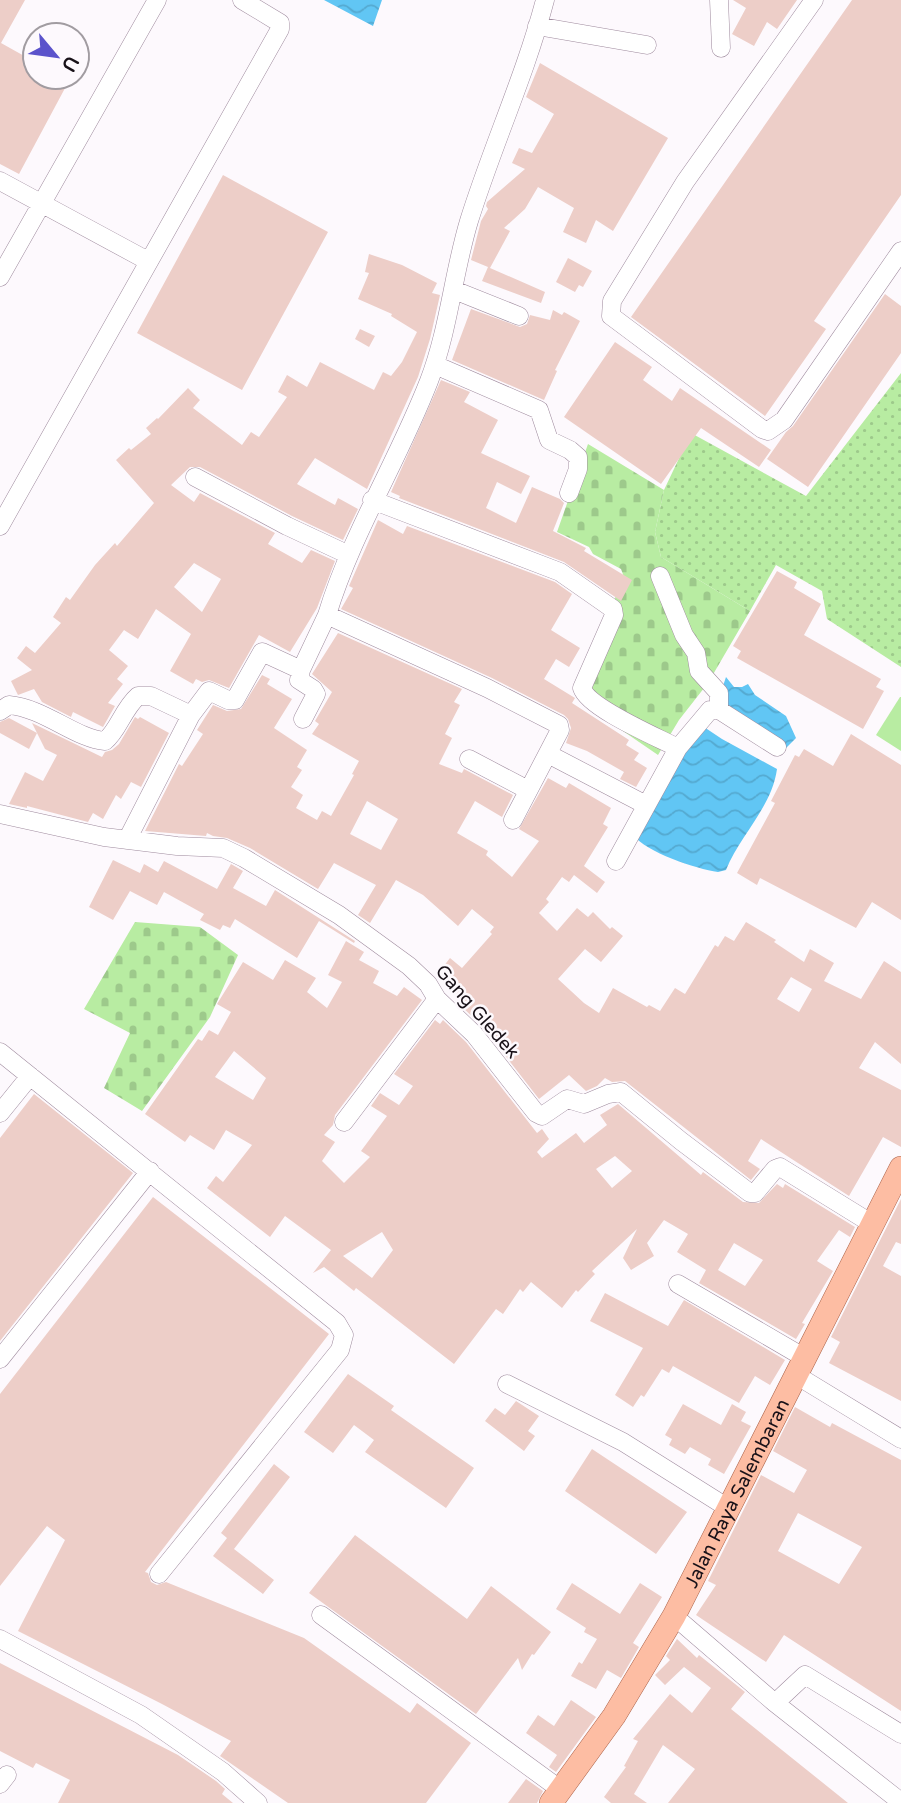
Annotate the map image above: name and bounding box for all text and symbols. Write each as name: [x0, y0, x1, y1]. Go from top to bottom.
north arrow: [21, 21, 91, 91]
text: U: [57, 52, 83, 75]
street label: Gang Gledek: [431, 960, 524, 1063]
street label: Jalan Raya Salembaran: [680, 1395, 794, 1592]

